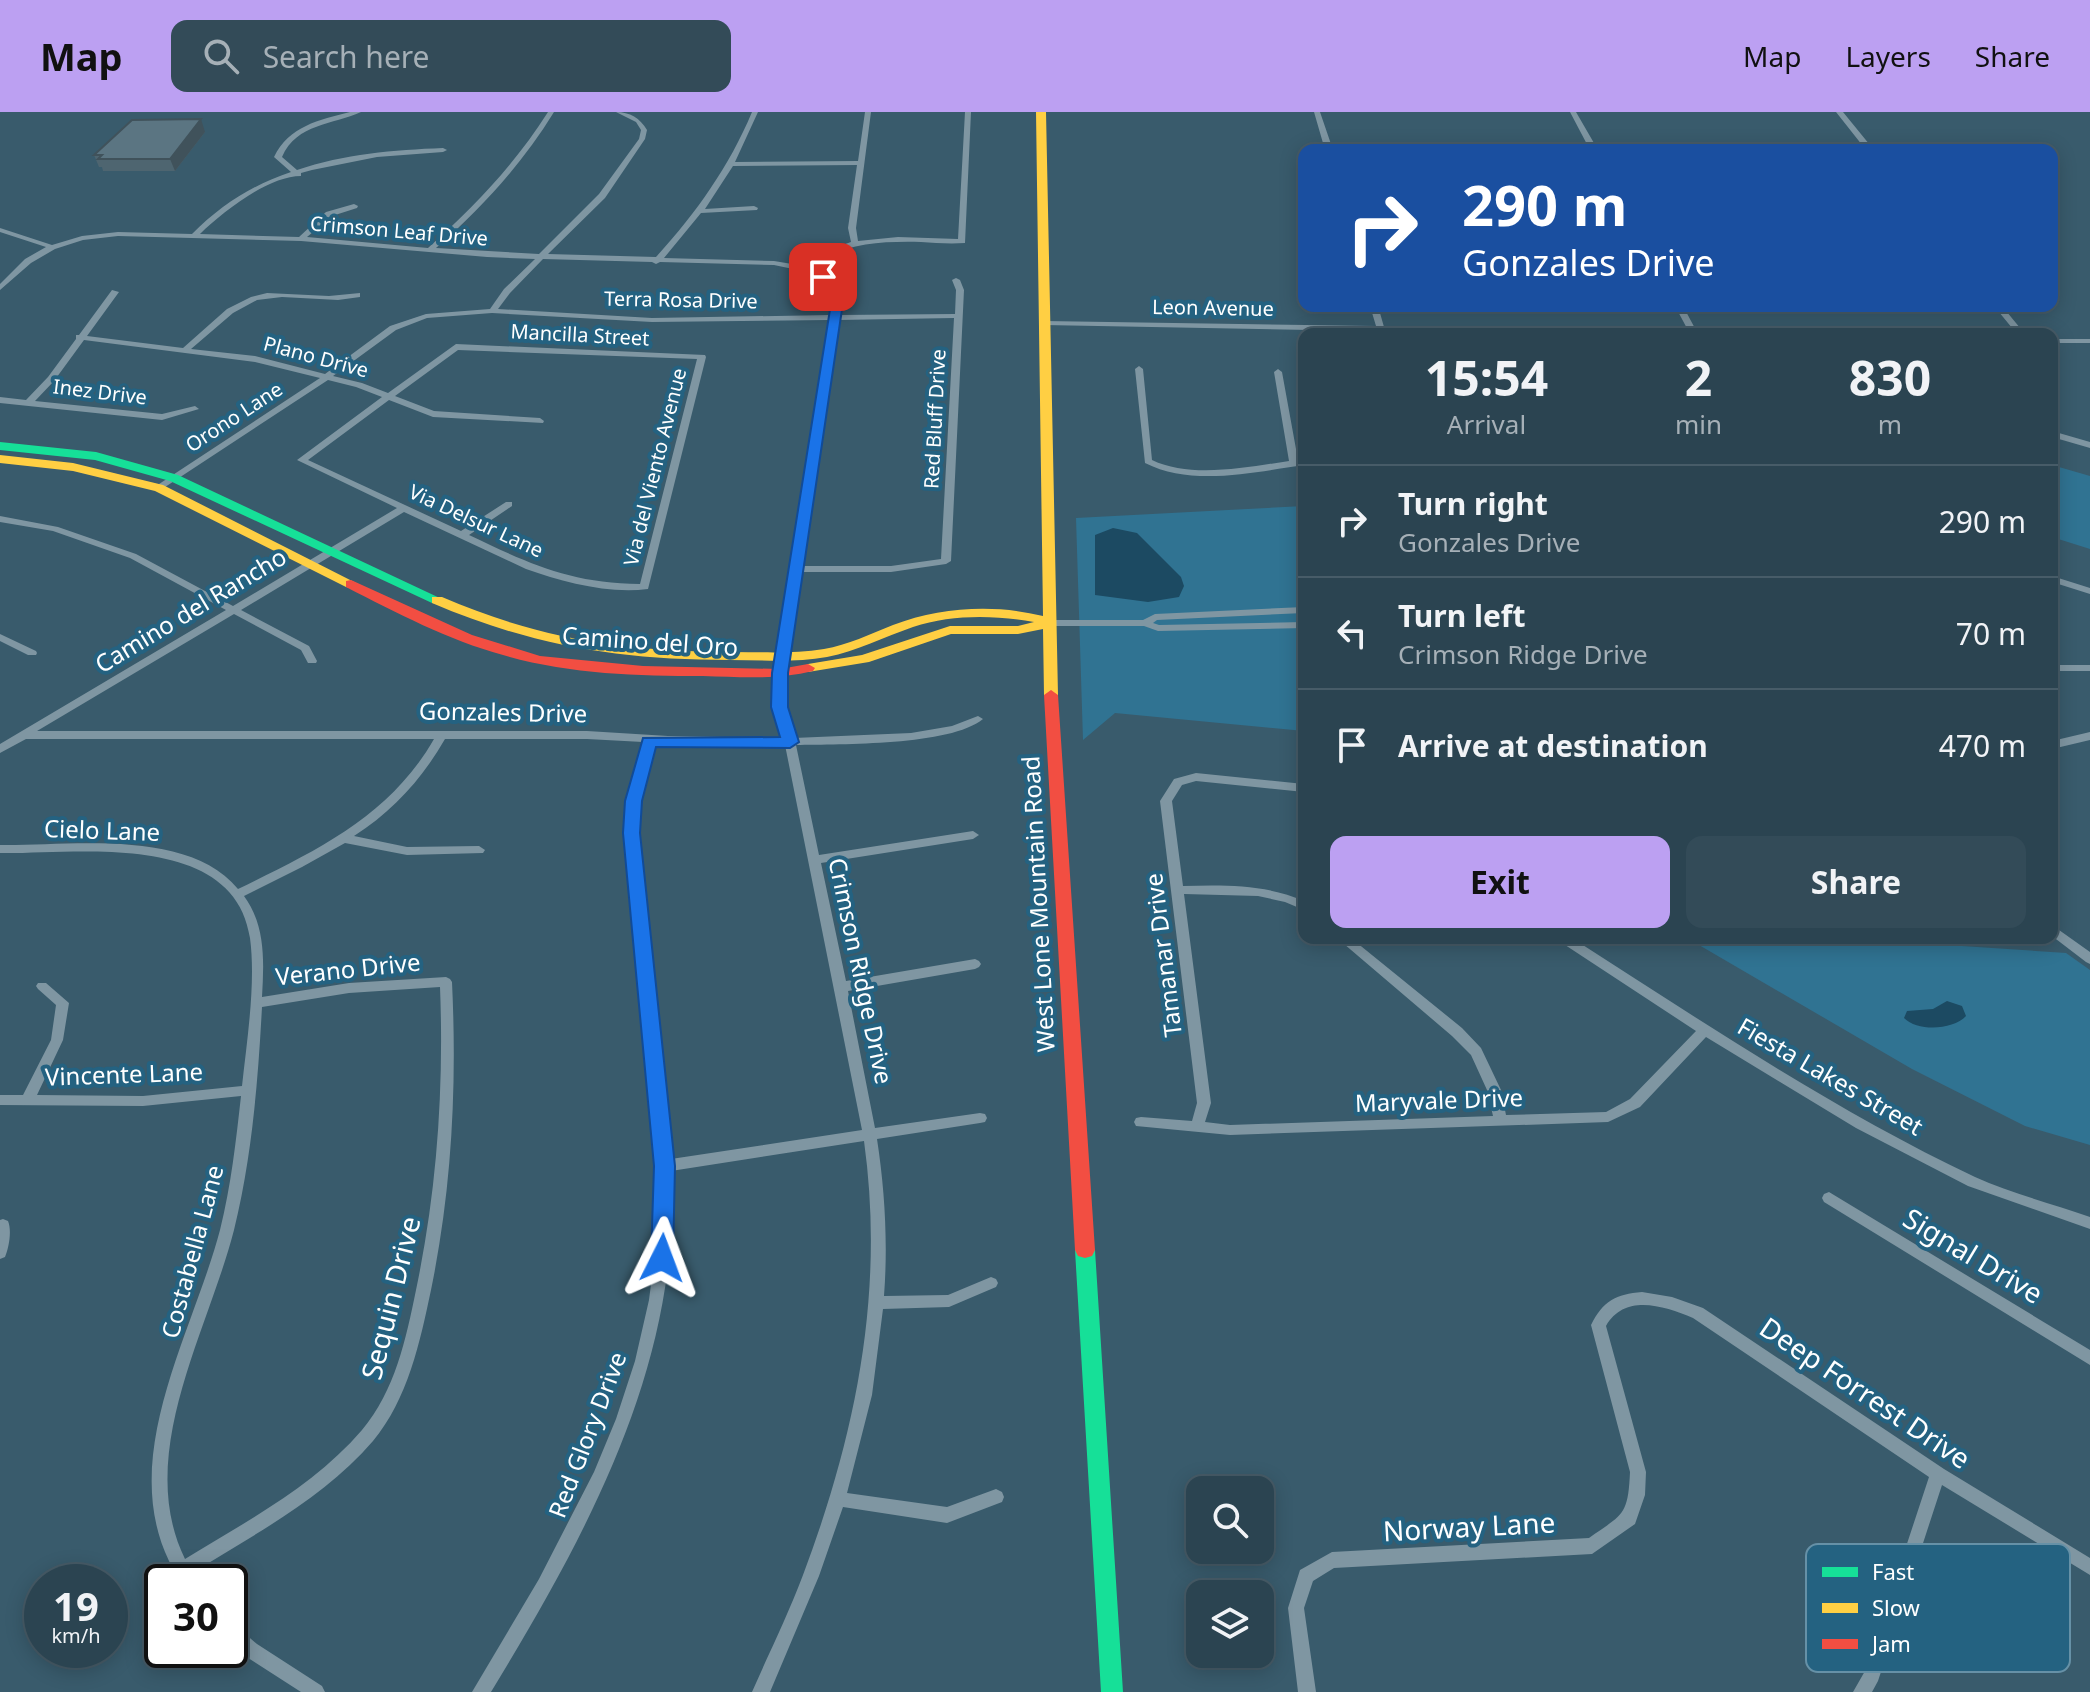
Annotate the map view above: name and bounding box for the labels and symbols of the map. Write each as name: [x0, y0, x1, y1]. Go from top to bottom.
street label: Crimson Leaf Drive: [309, 209, 489, 252]
pin: [789, 243, 857, 311]
street label: Terra Rosa Drive: [604, 285, 758, 314]
street label: Leon Avenue: [1152, 293, 1274, 322]
street label: Mancilla Street: [510, 317, 650, 352]
street label: Plano Drive: [261, 330, 372, 383]
street label: Red Bluff Drive: [917, 348, 952, 490]
street label: Via del Viento Avenue: [617, 365, 692, 569]
street label: Inez Drive: [52, 372, 148, 411]
street label: Orono Lane: [180, 375, 287, 458]
street label: Via Delsur Lane: [405, 478, 548, 564]
street label: Camino del Rancho: [88, 540, 292, 680]
street label: Camino del Oro: [561, 618, 739, 663]
street label: Gonzales Drive: [419, 694, 587, 729]
street label: West Lone Mountain Road: [1013, 755, 1062, 1053]
street label: Cielo Lane: [43, 811, 161, 848]
street label: Crimson Ridge Drive: [821, 854, 902, 1087]
street label: Tamanar Drive: [1136, 871, 1189, 1039]
street label: Verano Drive: [274, 945, 422, 993]
street label: Fiesta Lakes Street: [1732, 1009, 1930, 1142]
street label: Vincente Lane: [44, 1054, 204, 1093]
street label: Maryvale Drive: [1354, 1080, 1524, 1119]
street label: Costabella Lane: [153, 1161, 231, 1342]
street label: Signal Drive: [1897, 1199, 2050, 1312]
street label: Sequin Drive: [351, 1212, 429, 1383]
position arrow: [620, 1216, 704, 1300]
street label: Deep Forrest Drive: [1753, 1308, 1978, 1477]
street label: Red Glory Drive: [540, 1347, 633, 1522]
street label: Norway Lane: [1382, 1503, 1556, 1549]
legend: [1806, 1544, 2070, 1672]
text: Fast: [1872, 1556, 1914, 1586]
speed limit sign: 30: [144, 1564, 248, 1668]
text: Slow: [1872, 1592, 1921, 1622]
text: Jam: [1870, 1628, 1911, 1658]

